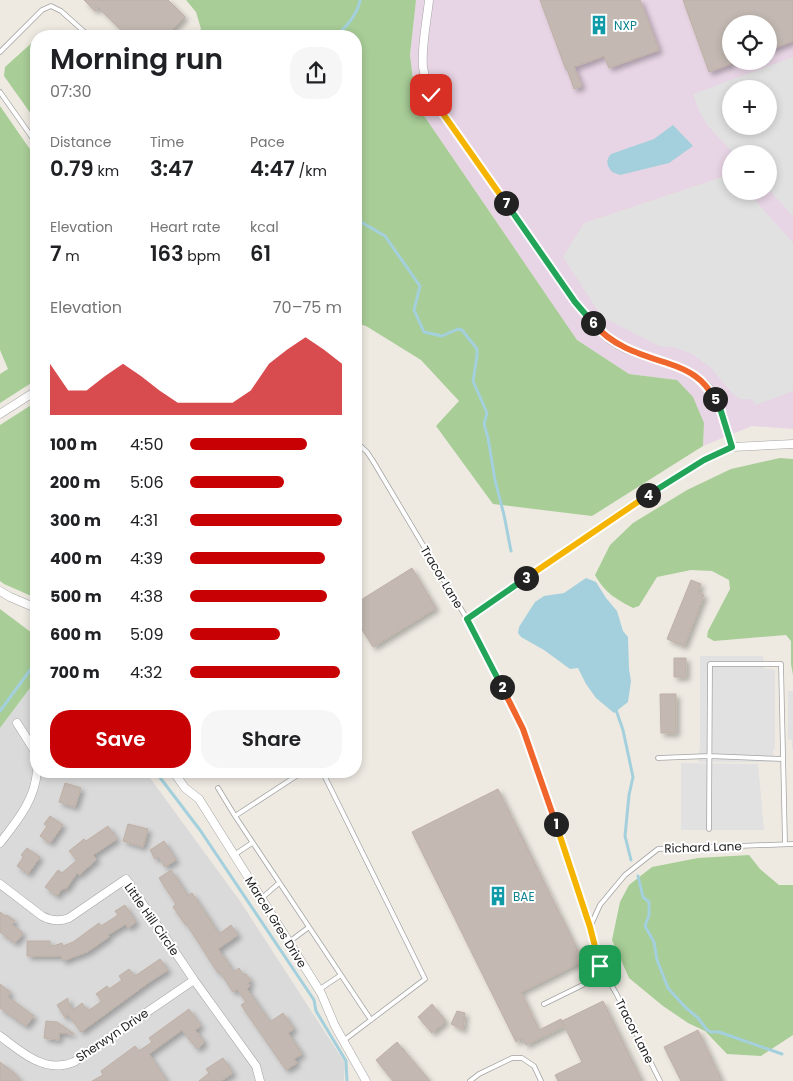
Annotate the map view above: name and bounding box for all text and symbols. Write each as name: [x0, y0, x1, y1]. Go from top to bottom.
building icon: NXP: [588, 14, 610, 36]
map controls: [722, 15, 777, 200]
button: locate: [722, 15, 777, 70]
place label: NXP: [614, 17, 637, 34]
text: Morning run: [50, 40, 223, 79]
button: share: [290, 47, 342, 99]
pin: [410, 74, 452, 116]
text: 07:30: [50, 80, 92, 103]
button: +: [722, 80, 777, 135]
icon: check: [417, 81, 445, 109]
text: Distance: [50, 132, 111, 152]
text: Time: [150, 132, 184, 152]
text: Pace: [250, 132, 285, 152]
button: −: [722, 145, 777, 200]
text: 0.79: [50, 154, 94, 183]
text: 3:47: [150, 154, 194, 183]
text: 4:47: [250, 154, 295, 183]
text: km: [94, 161, 119, 181]
text: /km: [295, 161, 327, 181]
pin: 7: [494, 190, 518, 216]
text: 7: [503, 193, 510, 213]
text: Elevation: [50, 217, 113, 237]
text: Heart rate: [150, 217, 220, 237]
text: kcal: [250, 217, 279, 237]
text: 7: [50, 239, 62, 268]
text: 163: [150, 239, 184, 268]
text: 61: [250, 239, 271, 268]
text: m: [62, 246, 80, 266]
text: bpm: [184, 246, 221, 266]
text: Elevation: [50, 296, 122, 319]
text: 70–75 m: [273, 296, 342, 319]
pin: 6: [580, 310, 606, 336]
text: 6: [589, 313, 598, 333]
pin: 5: [702, 386, 728, 412]
text: 5: [711, 389, 720, 409]
text: 100 m: [50, 433, 97, 456]
text: 4:50: [130, 433, 164, 456]
text: 200 m: [50, 471, 100, 494]
text: 5:06: [130, 471, 164, 494]
pin: 4: [636, 482, 660, 508]
text: 4: [644, 485, 653, 505]
text: 300 m: [50, 509, 101, 532]
text: 4:31: [130, 509, 158, 532]
street label: Tracor Lane: [417, 543, 467, 611]
text: 400 m: [50, 547, 102, 570]
text: 4:39: [130, 547, 163, 570]
pin: 3: [514, 566, 538, 590]
text: 3: [522, 568, 531, 588]
text: 500 m: [50, 585, 102, 608]
text: 4:38: [130, 585, 163, 608]
text: 600 m: [50, 623, 101, 646]
text: 5:09: [130, 623, 164, 646]
text: 700 m: [50, 661, 100, 684]
text: 4:32: [130, 661, 162, 684]
pin: 2: [490, 674, 514, 700]
text: 2: [499, 677, 507, 697]
button: Save: [50, 710, 191, 768]
button: Share: [201, 710, 342, 768]
pin: 1: [544, 812, 568, 836]
text: 1: [554, 814, 559, 834]
street label: Richard Lane: [664, 837, 742, 857]
street label: Marcel Gres Drive: [241, 873, 311, 971]
street label: Little Hill Circle: [121, 879, 183, 959]
building icon: BAE: [487, 885, 509, 907]
place label: BAE: [513, 888, 535, 905]
pin: [579, 945, 621, 987]
icon: arrive: [586, 952, 614, 980]
street label: Tracor Lane: [612, 996, 658, 1066]
street label: Sherwyn Drive: [72, 1004, 152, 1066]

